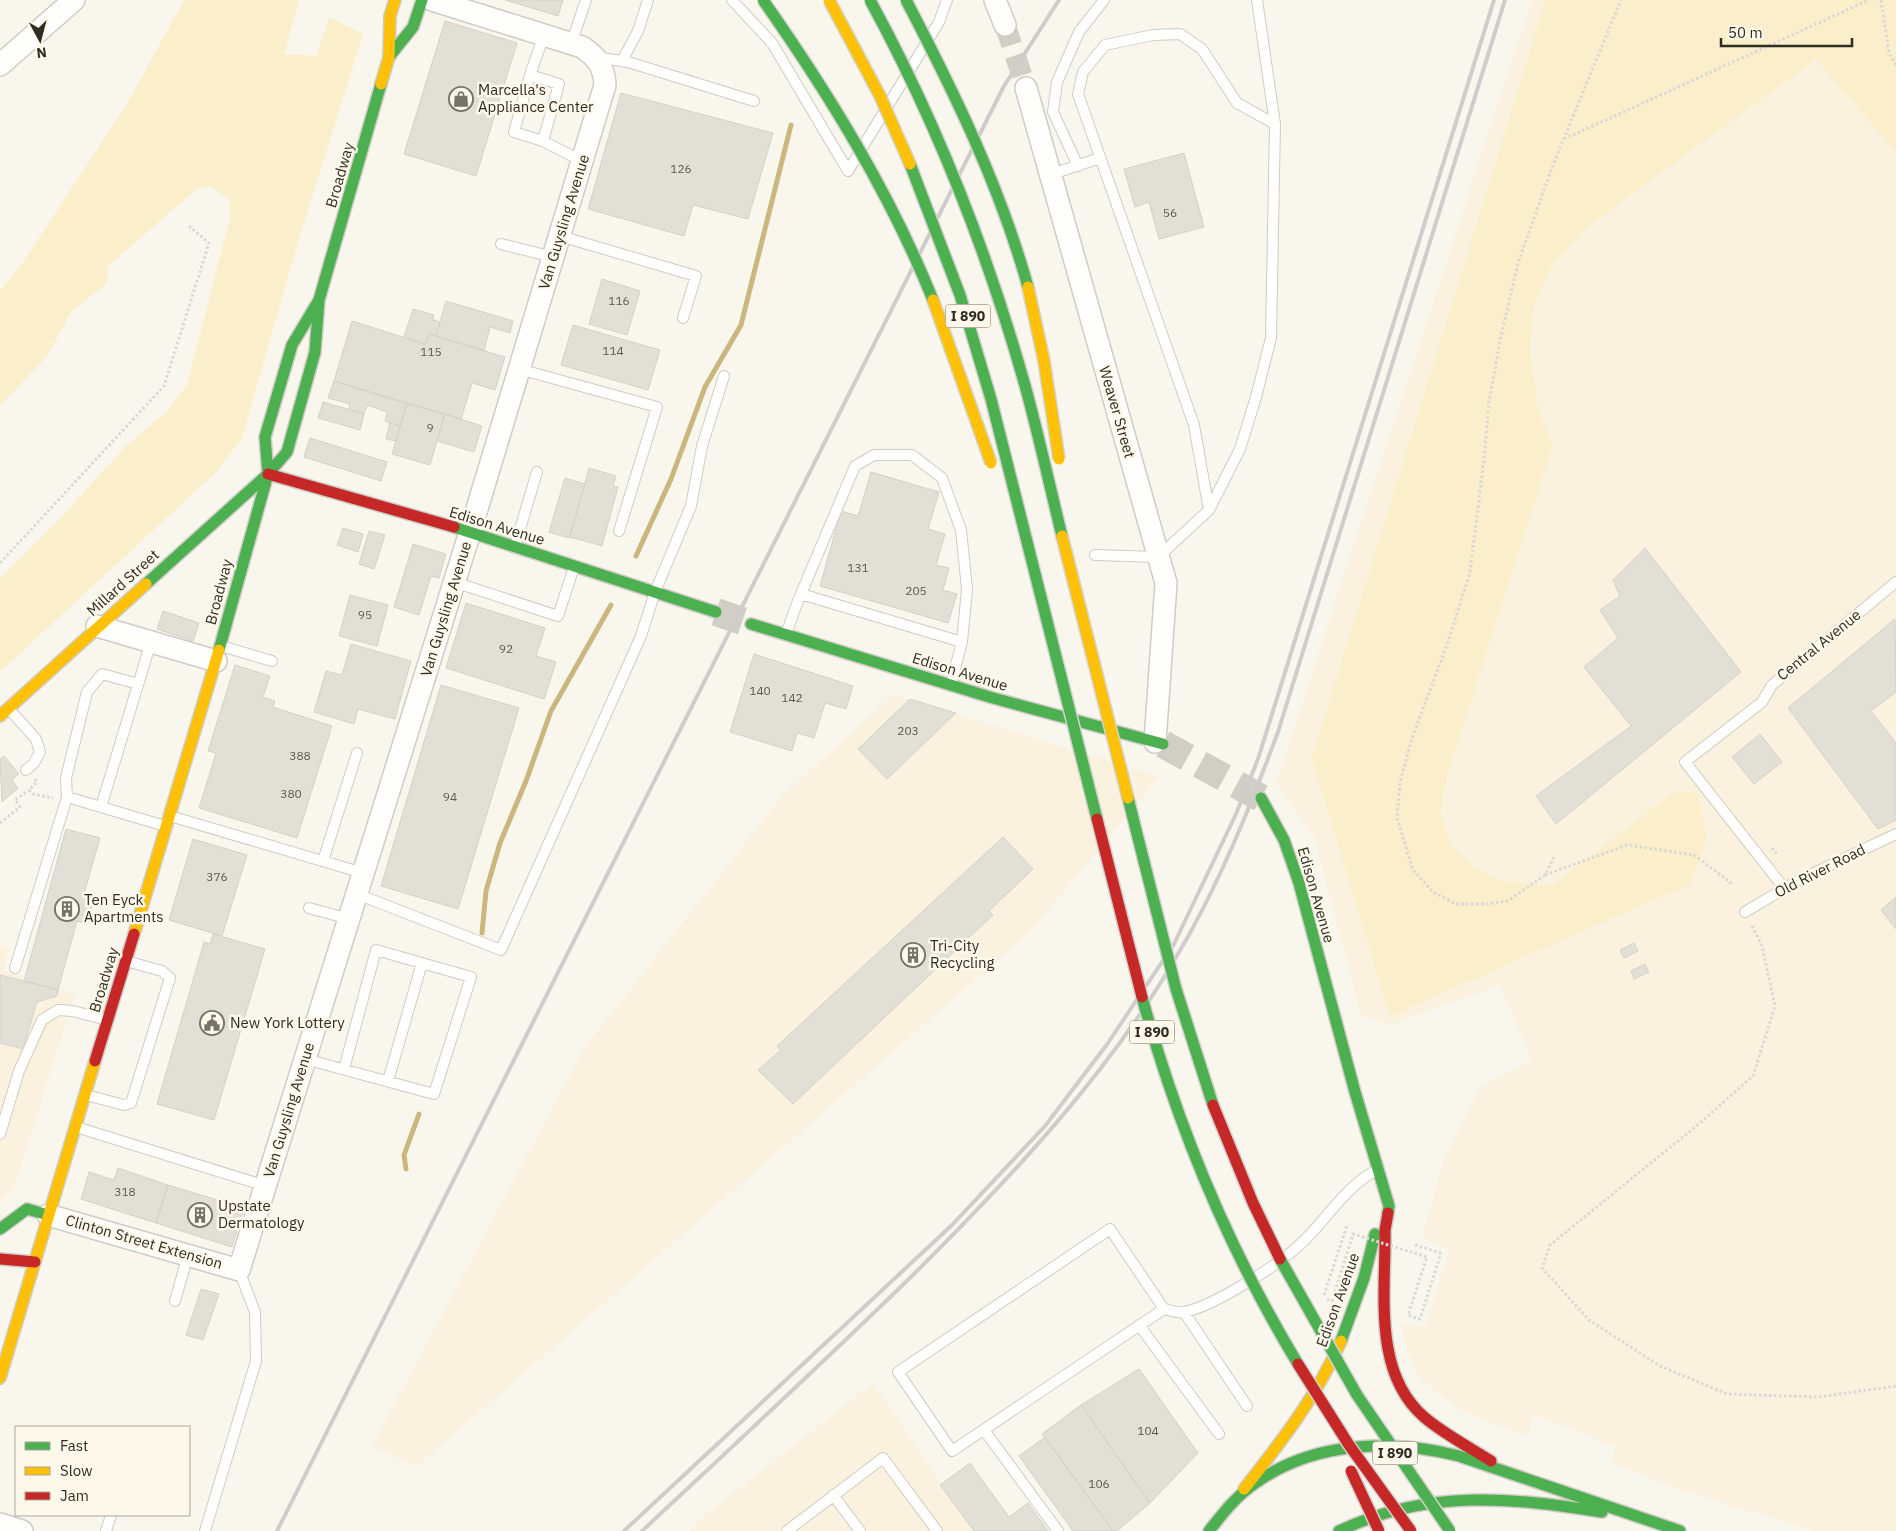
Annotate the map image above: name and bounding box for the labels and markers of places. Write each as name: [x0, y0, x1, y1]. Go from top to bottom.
place label: Marcella's Appliance Center: [478, 80, 594, 116]
shop icon: Marcella's Appliance Center: [448, 86, 474, 112]
place label: Ten Eyck Apartments: [84, 890, 164, 926]
building icon: Ten Eyck Apartments: [54, 896, 80, 922]
place label: Tri-City Recycling: [930, 936, 994, 972]
building icon: Tri-City Recycling: [900, 942, 926, 968]
public building icon: New York Lottery: [199, 1010, 225, 1036]
place label: New York Lottery: [230, 1013, 345, 1032]
place label: Upstate Dermatology: [218, 1196, 305, 1232]
building icon: Upstate Dermatology: [187, 1202, 213, 1228]

